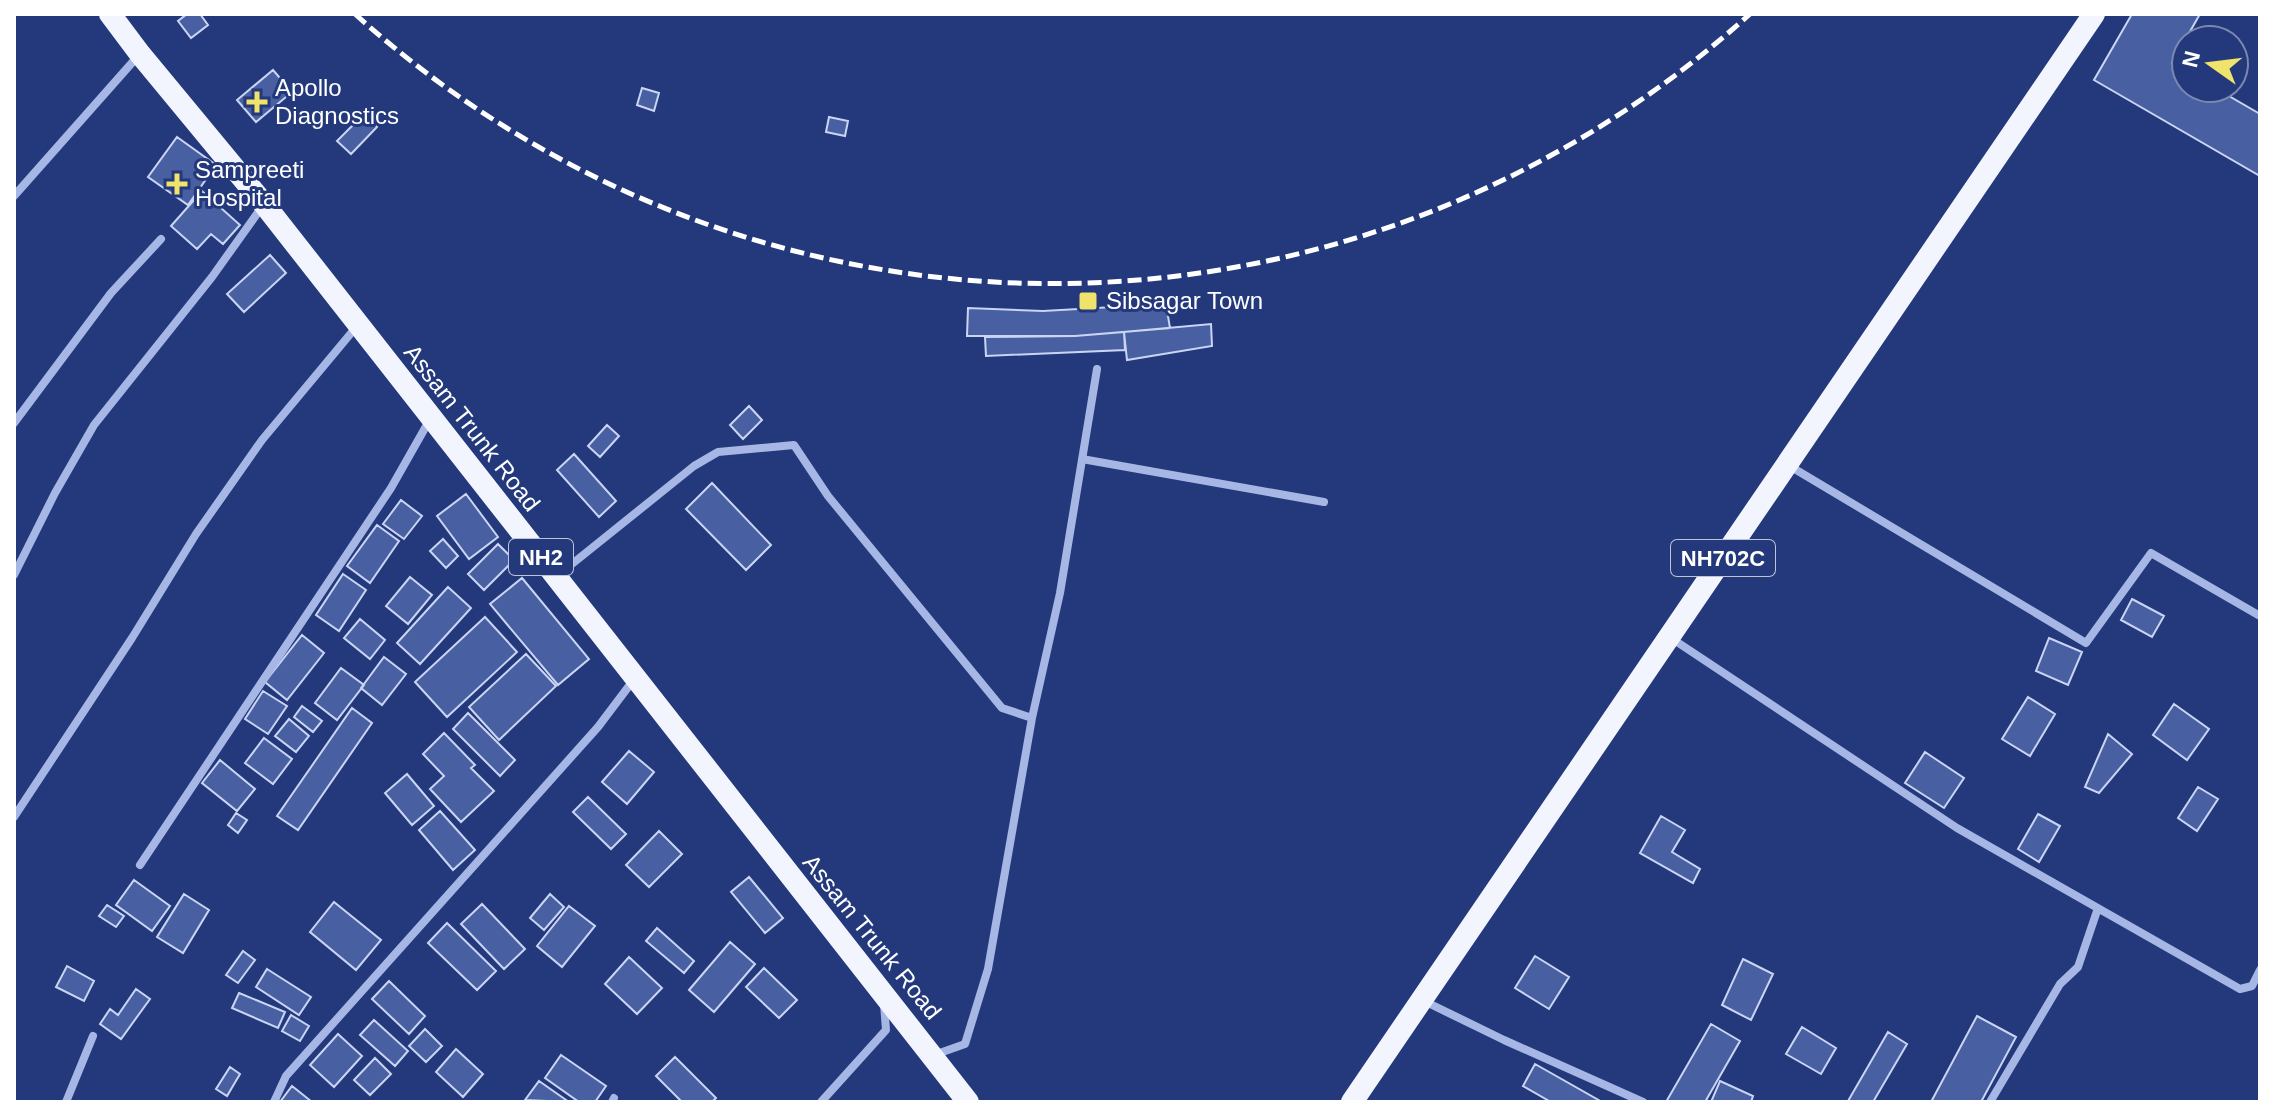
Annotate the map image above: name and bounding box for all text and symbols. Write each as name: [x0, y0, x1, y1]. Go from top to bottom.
north arrow: [2170, 24, 2250, 104]
text: N: [2177, 49, 2205, 70]
place label: Apollo Diagnostics: [275, 74, 399, 129]
marker: Apollo Diagnostics: [246, 91, 268, 113]
place label: Sampreeti Hospital: [195, 156, 304, 211]
marker: Sampreeti Hospital: [166, 173, 188, 195]
place label: Sibsagar Town: [1106, 287, 1263, 314]
marker: Sibsagar Town: [1077, 290, 1099, 312]
street label: Assam Trunk Road: [399, 339, 546, 516]
road number: NH2: [509, 539, 573, 575]
road number: NH702C: [1671, 540, 1775, 576]
street label: Assam Trunk Road: [798, 849, 947, 1024]

